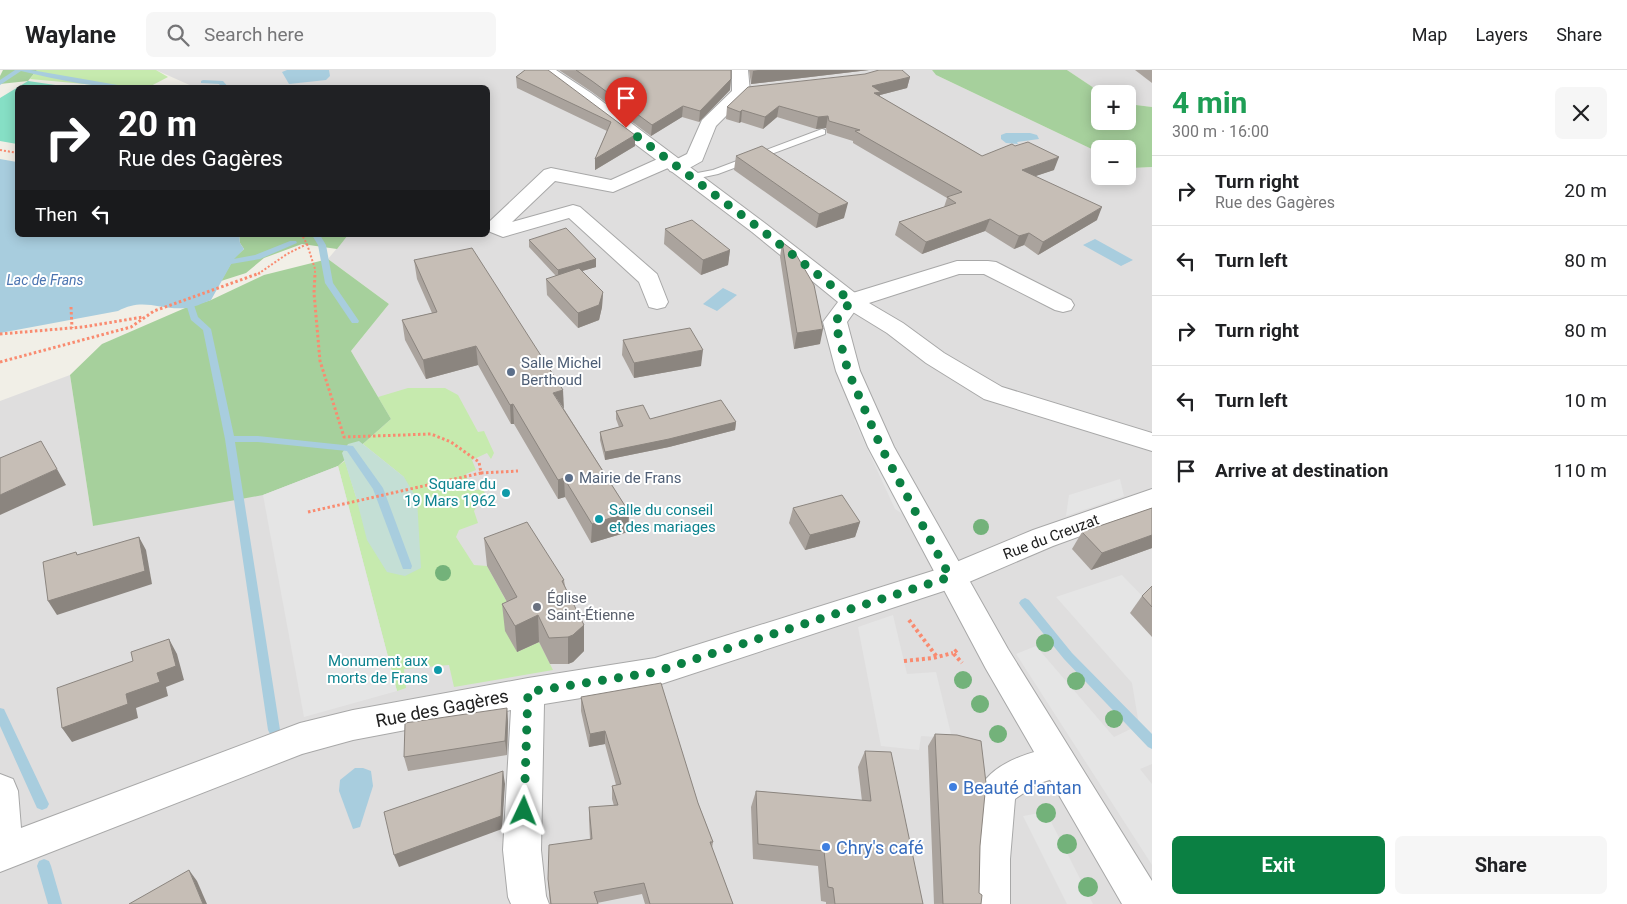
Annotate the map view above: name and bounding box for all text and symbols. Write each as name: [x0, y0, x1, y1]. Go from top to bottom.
search box: [146, 12, 496, 57]
text: Waylane: [25, 21, 116, 49]
icon: search: [164, 21, 192, 49]
text: Search here: [204, 23, 304, 46]
text: Map: [1412, 24, 1447, 45]
text: Layers: [1475, 24, 1528, 45]
text: Share: [1556, 24, 1602, 45]
pin: [605, 77, 647, 128]
icon: arrive: [612, 84, 640, 112]
map controls: [1091, 85, 1136, 185]
button: +: [1091, 85, 1136, 130]
text: 4 min: [1172, 85, 1247, 120]
button: close: [1555, 87, 1607, 139]
text: 20 m: [118, 104, 197, 145]
icon: right: [35, 105, 100, 170]
text: 300 m · 16:00: [1172, 122, 1269, 141]
button: −: [1091, 140, 1136, 185]
text: Rue des Gagères: [118, 146, 283, 171]
text: Turn right: [1215, 170, 1299, 193]
icon: right: [1172, 177, 1200, 205]
text: 20 m: [1564, 179, 1607, 202]
text: Rue des Gagères: [1215, 193, 1335, 212]
icon: left: [87, 200, 115, 228]
text: Then: [35, 203, 77, 226]
icon: left: [1172, 247, 1200, 275]
text: Turn left: [1215, 249, 1288, 272]
text: 80 m: [1564, 249, 1607, 272]
water label: Lac de Frans: [6, 272, 84, 288]
icon: right: [1172, 317, 1200, 345]
text: Turn right: [1215, 319, 1299, 342]
text: 80 m: [1564, 319, 1607, 342]
place label: Salle Michel Berthoud: [521, 354, 602, 389]
marker: Salle Michel Berthoud: [505, 366, 517, 378]
icon: left: [1172, 387, 1200, 415]
text: Turn left: [1215, 389, 1288, 412]
text: 10 m: [1564, 389, 1607, 412]
icon: arrive: [1172, 457, 1200, 485]
text: Arrive at destination: [1215, 459, 1388, 482]
text: 110 m: [1554, 459, 1607, 482]
place label: Mairie de Frans: [579, 469, 682, 487]
marker: Mairie de Frans: [563, 472, 575, 484]
place label: Square du 19 Mars 1962: [404, 475, 496, 510]
marker: Square du 19 Mars 1962: [500, 487, 512, 499]
place label: Salle du conseil et des mariages: [609, 501, 716, 536]
street label: Rue du Creuzat: [1001, 510, 1101, 564]
marker: Salle du conseil et des mariages: [593, 513, 605, 525]
place label: Église Saint-Étienne: [547, 589, 635, 624]
marker: Église Saint-Étienne: [531, 601, 543, 613]
place label: Monument aux morts de Frans: [327, 652, 429, 687]
marker: Monument aux morts de Frans: [432, 664, 444, 676]
street label: Rue des Gagères: [374, 685, 510, 731]
place label: Beauté d'antan: [963, 777, 1082, 798]
marker: Beauté d'antan: [947, 781, 959, 793]
position arrow: [497, 784, 549, 836]
button: Exit: [1172, 836, 1385, 894]
button: Share: [1395, 836, 1607, 894]
place label: Chry's café: [836, 837, 924, 858]
marker: Chry's café: [820, 841, 832, 853]

